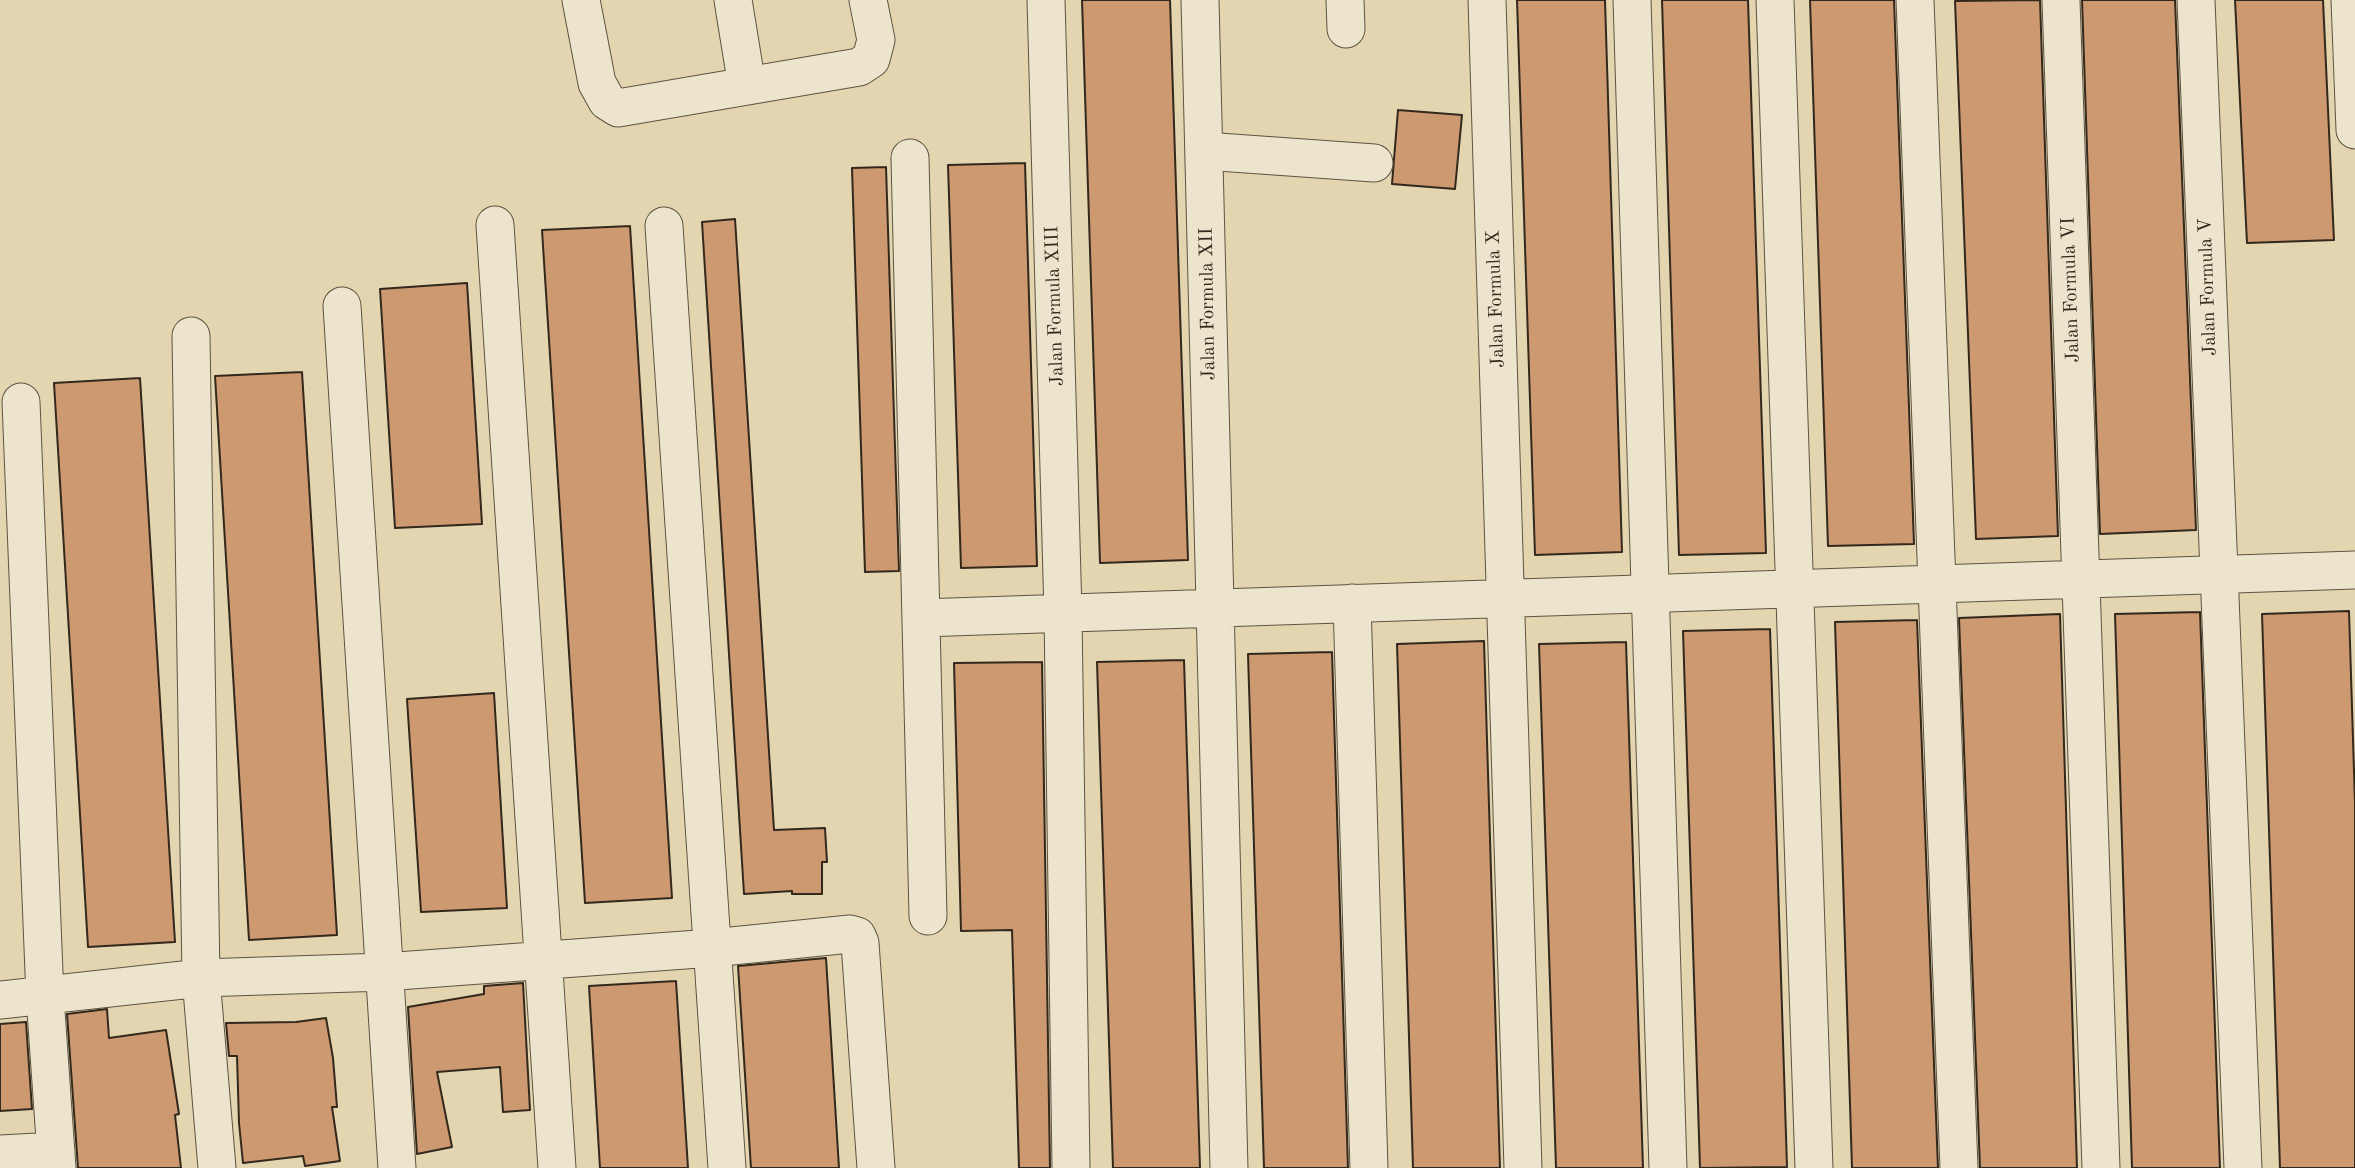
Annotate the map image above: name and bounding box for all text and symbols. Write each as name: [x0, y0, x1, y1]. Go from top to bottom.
street label: Jalan Formula VI: [2057, 217, 2085, 363]
street label: Jalan Formula V: [2194, 218, 2222, 356]
street label: Jalan Formula XIII: [1041, 226, 1069, 386]
street label: Jalan Formula XII: [1195, 227, 1221, 381]
street label: Jalan Formula X: [1482, 230, 1510, 368]

